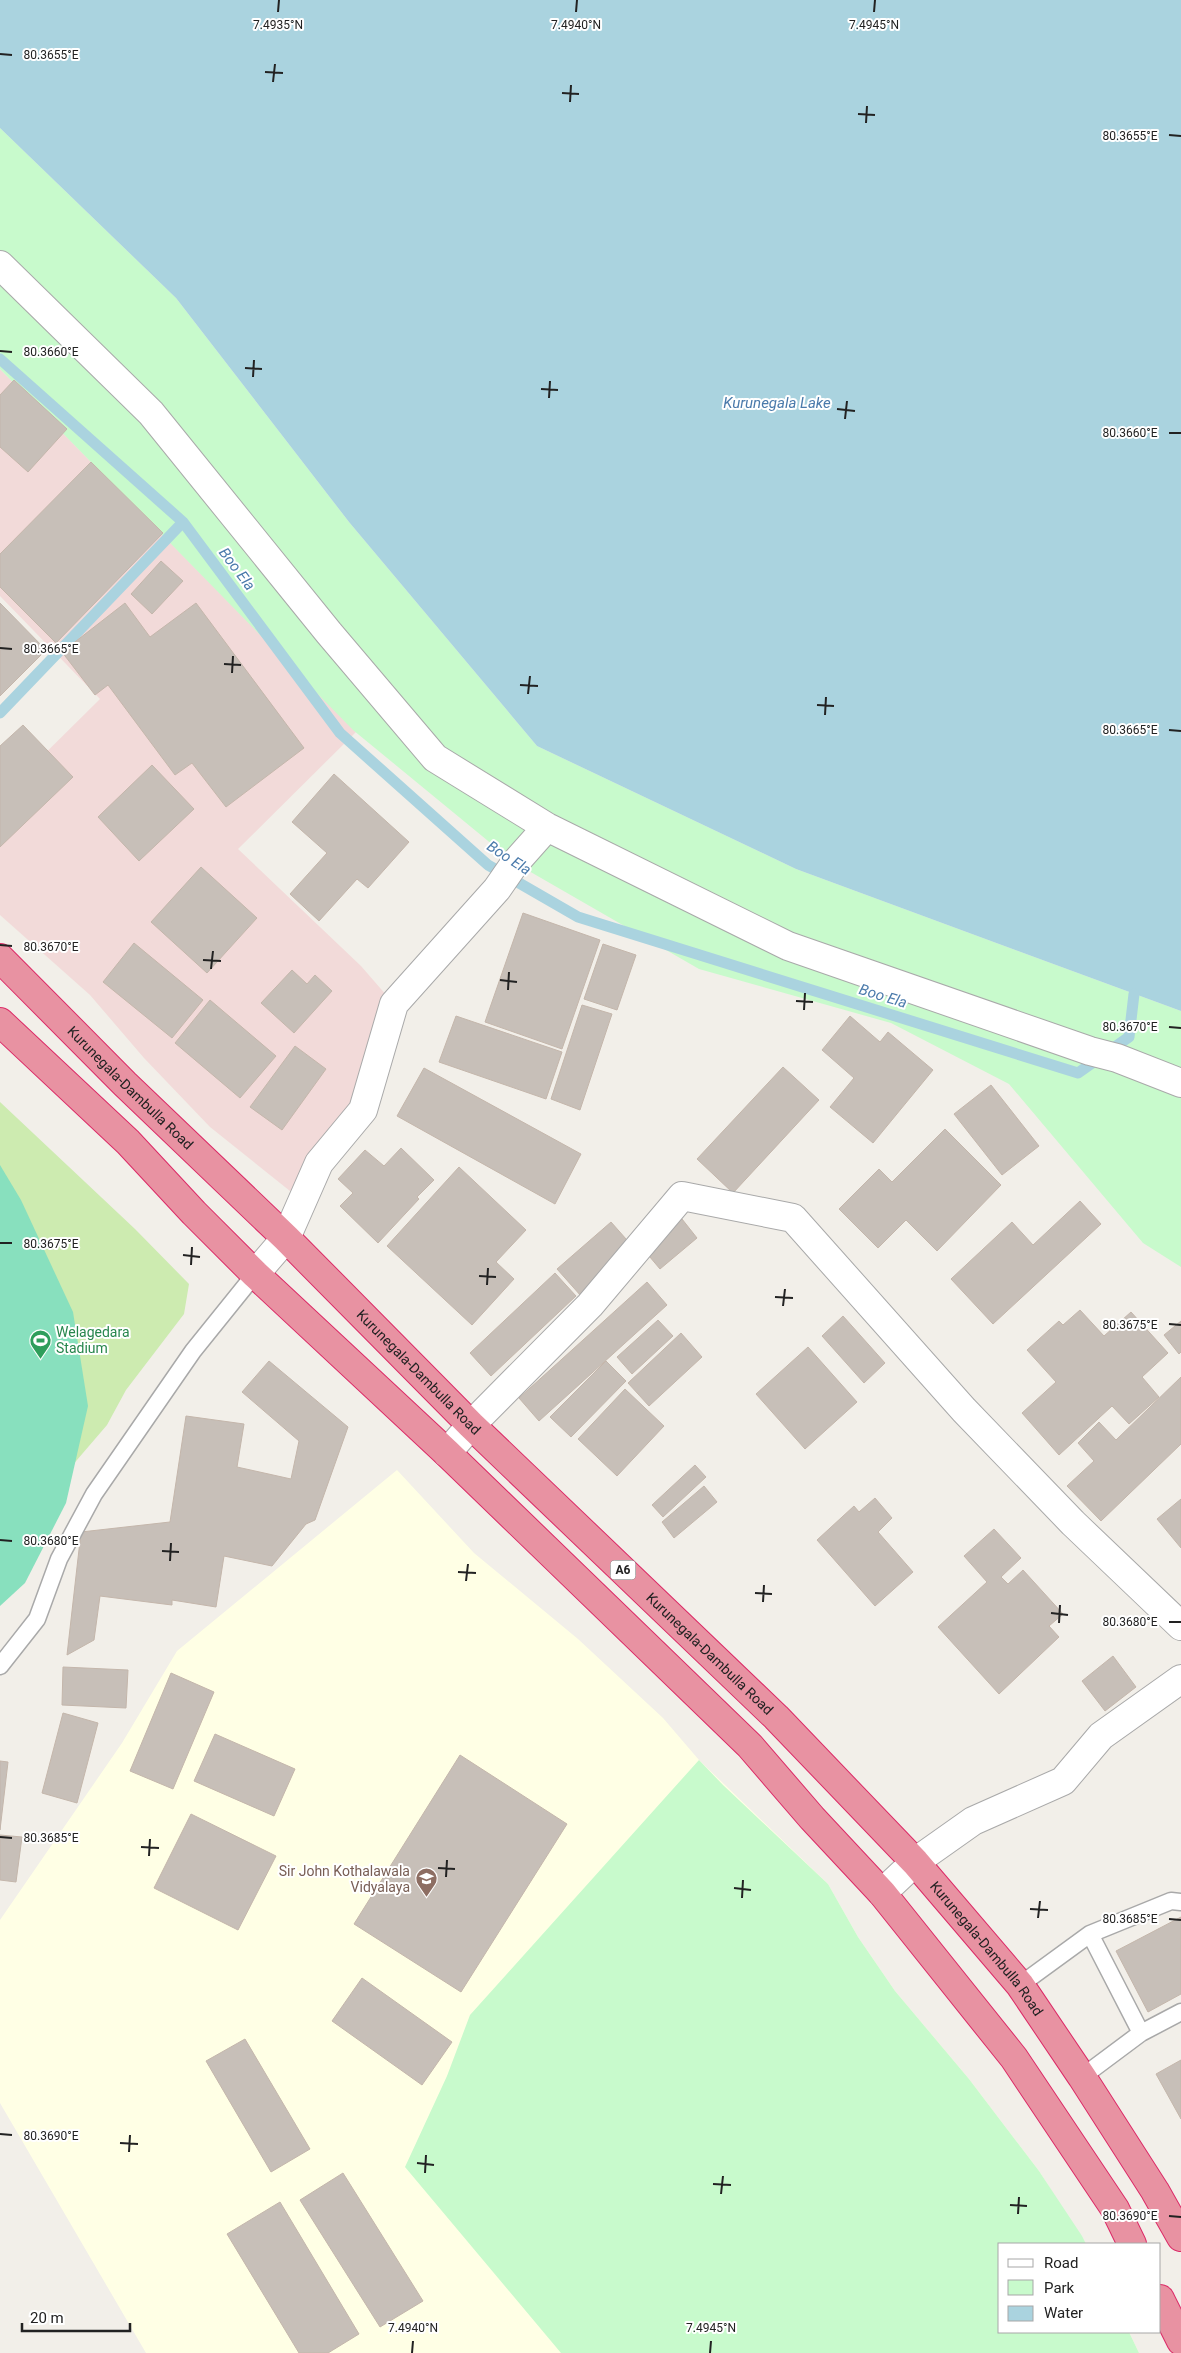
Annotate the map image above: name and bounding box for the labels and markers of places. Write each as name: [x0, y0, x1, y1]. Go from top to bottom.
place label: Welagedara Stadium: [56, 1324, 130, 1356]
sports icon: Welagedara Stadium: [28, 1328, 52, 1359]
place label: Sir John Kothalawala Vidyalaya: [279, 1863, 410, 1895]
school or university icon: Sir John Kothalawala Vidyalaya: [414, 1867, 438, 1898]

